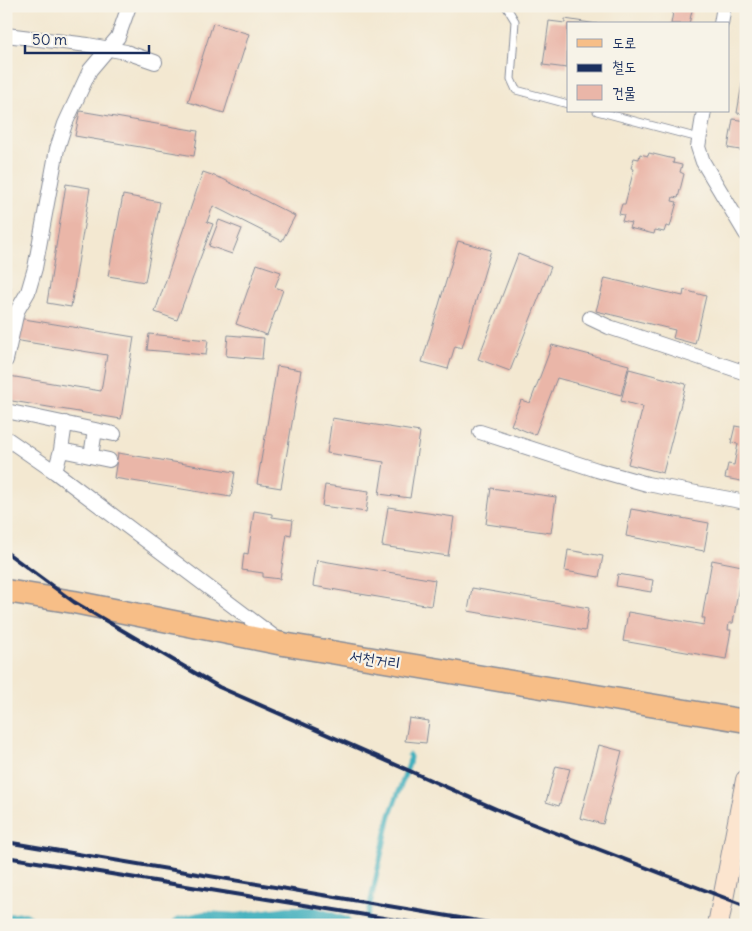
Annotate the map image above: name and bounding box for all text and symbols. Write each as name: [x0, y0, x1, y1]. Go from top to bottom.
scale bar: [25, 22, 149, 54]
legend: [567, 22, 730, 112]
text: 50 m: [32, 30, 67, 49]
text: 도로: [612, 33, 636, 52]
text: 철도: [612, 57, 636, 76]
text: 건물: [612, 83, 636, 102]
street label: 서천거리: [348, 645, 402, 673]

